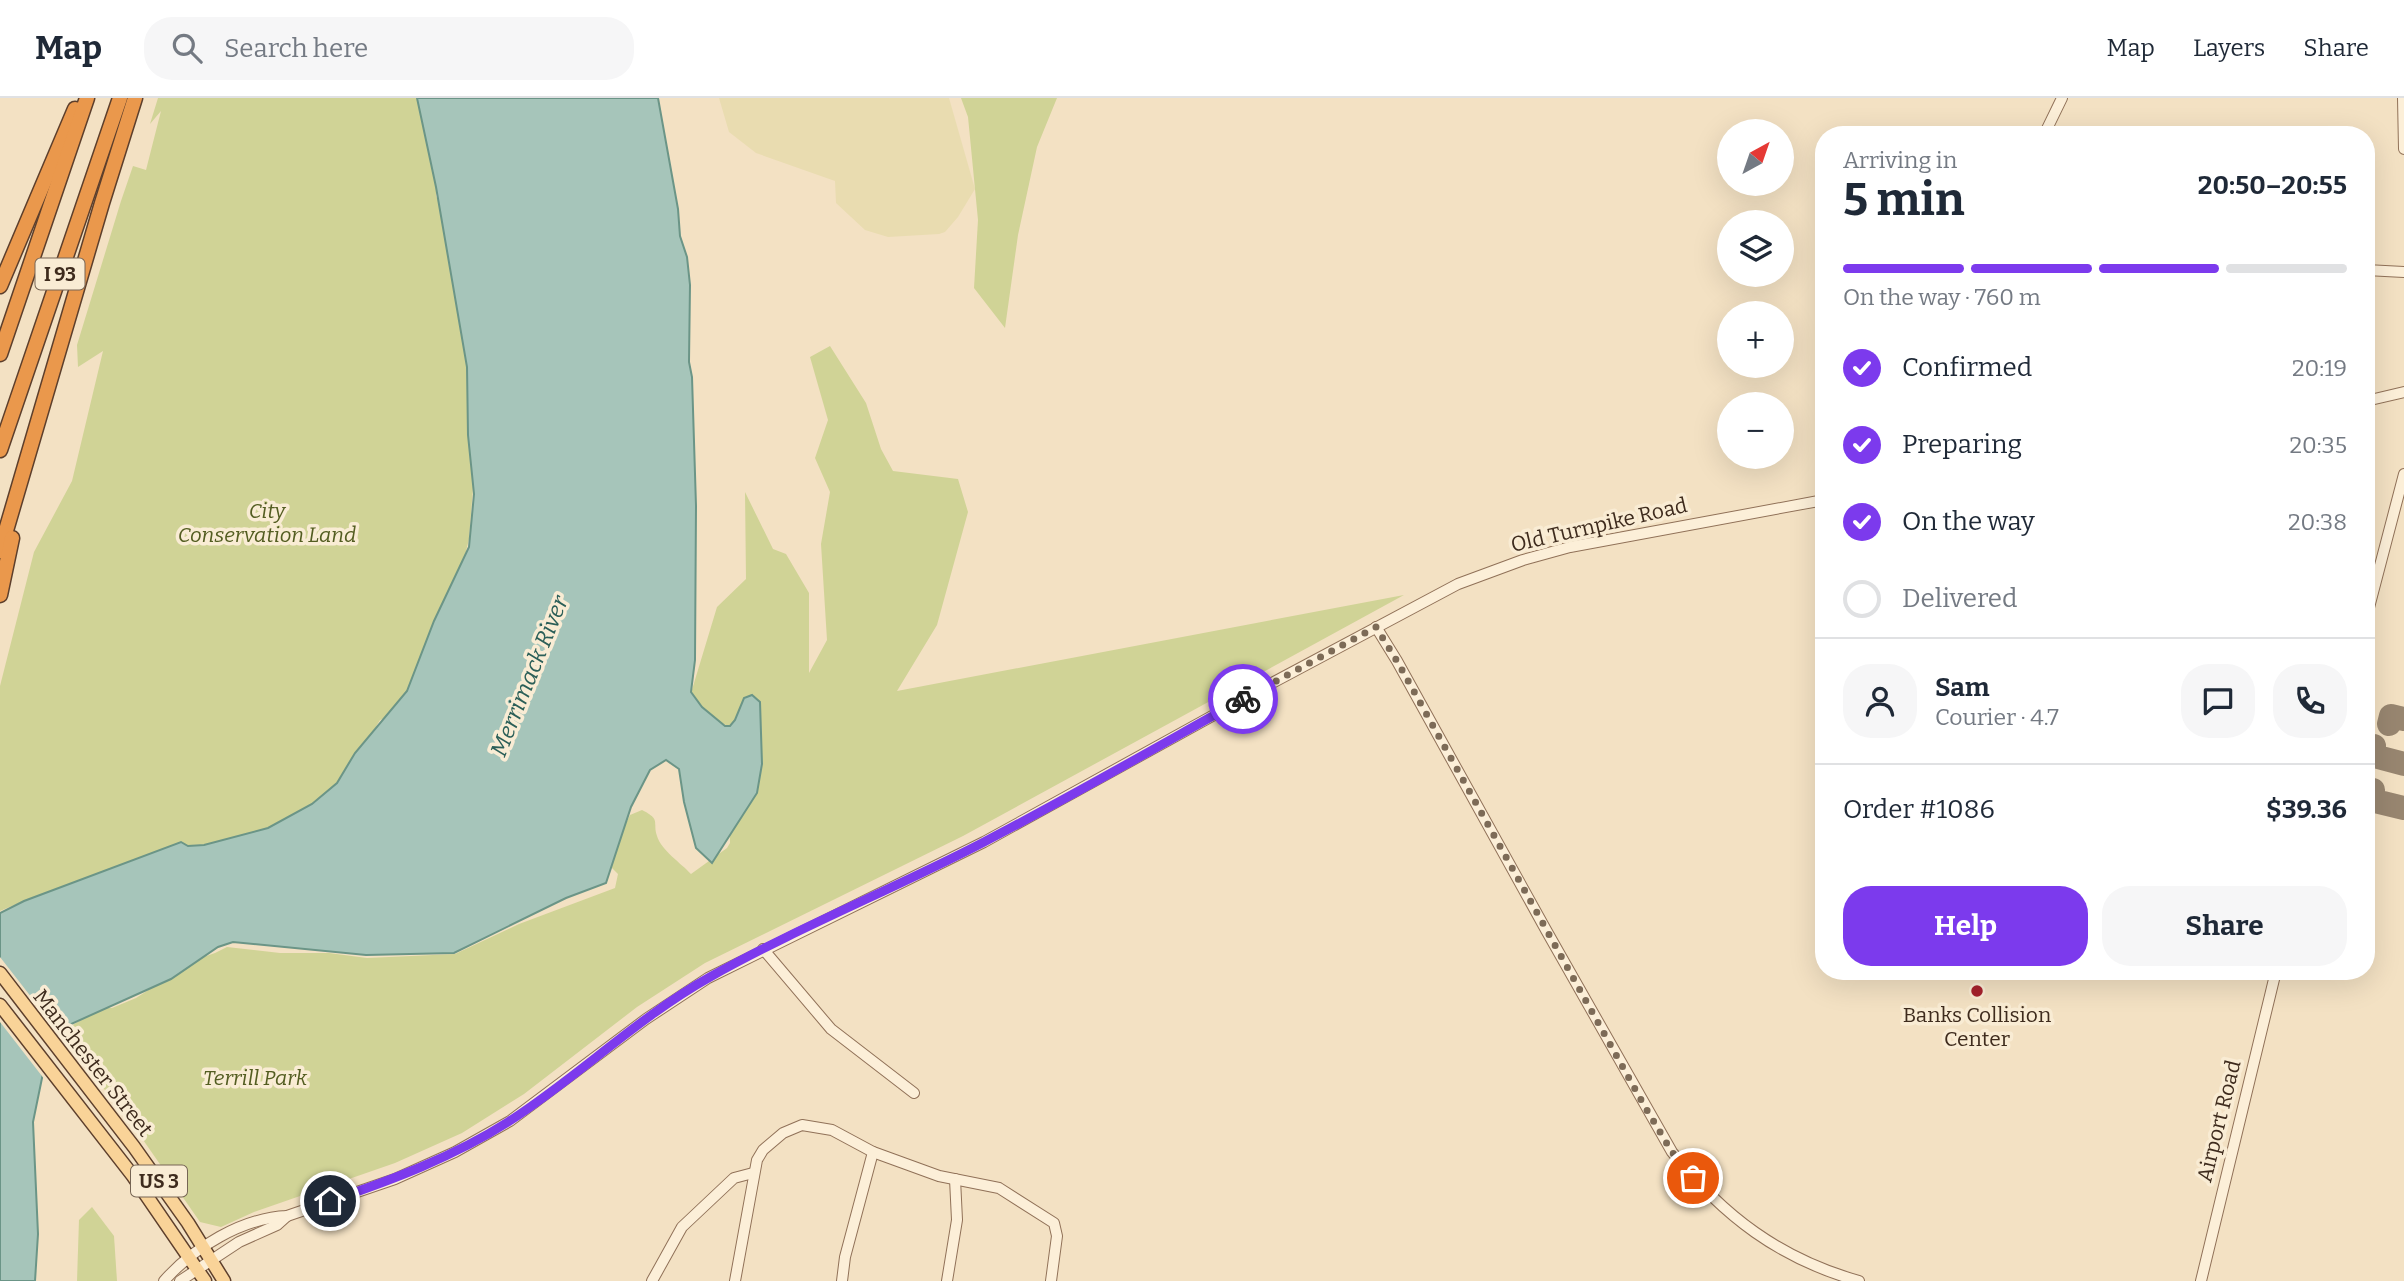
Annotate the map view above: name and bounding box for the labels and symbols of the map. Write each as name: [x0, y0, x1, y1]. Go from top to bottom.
north arrow: [1717, 119, 1794, 196]
road number: I 93: [36, 258, 84, 290]
street label: Old Turnpike Road: [1508, 492, 1690, 558]
park label: City Conservation Land: [178, 498, 356, 548]
water label: Merrimack River: [484, 590, 575, 760]
courier: [1208, 664, 1278, 734]
marker: Banks Collision Center: [1969, 983, 1985, 999]
street label: Manchester Street: [27, 984, 159, 1142]
place label: Banks Collision Center: [1903, 1002, 2051, 1052]
street label: Airport Road: [2191, 1057, 2247, 1185]
park label: Terrill Park: [203, 1065, 308, 1091]
pin: [1663, 1148, 1723, 1208]
road number: US 3: [131, 1166, 187, 1196]
pin: [300, 1171, 360, 1231]

